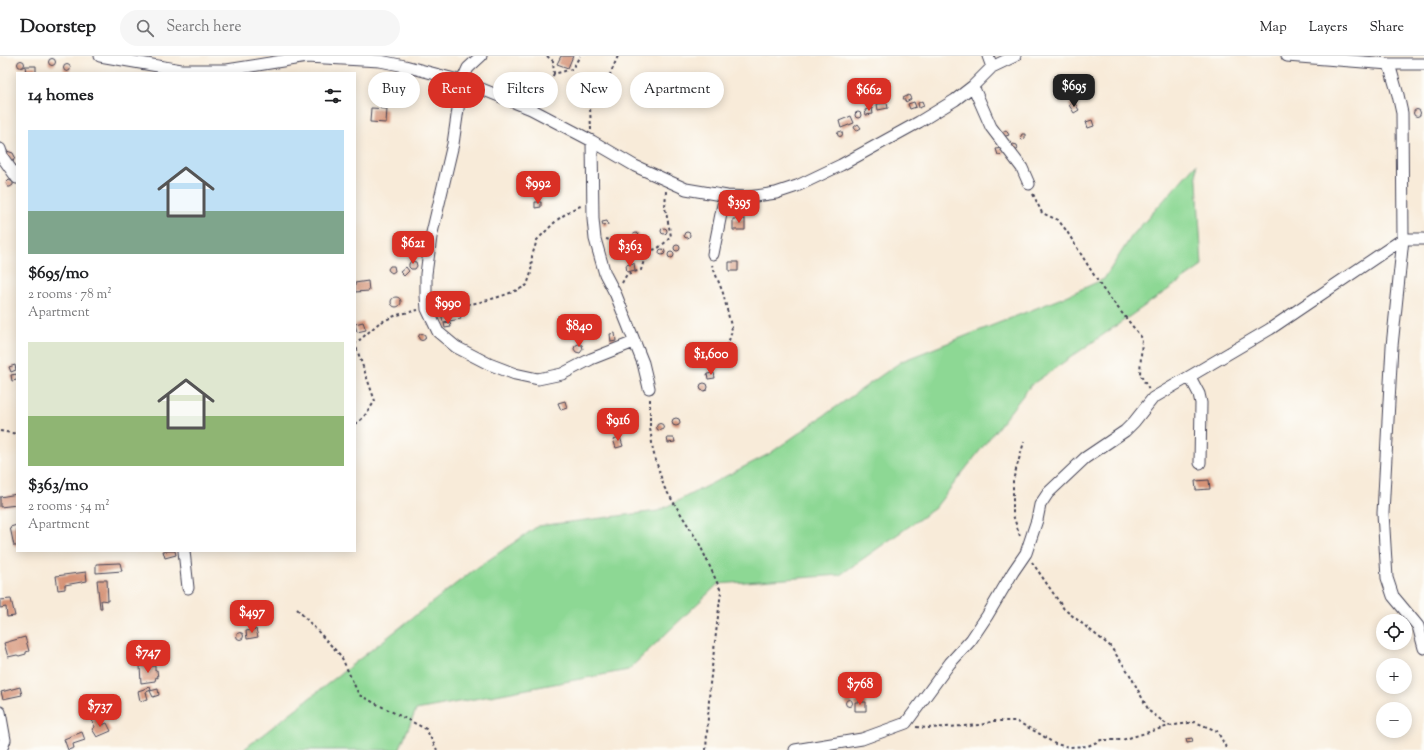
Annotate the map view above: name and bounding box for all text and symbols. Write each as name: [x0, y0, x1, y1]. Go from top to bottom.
search box: [120, 10, 400, 46]
text: Doorstep: [20, 14, 96, 41]
icon: search: [134, 17, 156, 39]
text: Search here: [166, 17, 241, 38]
text: Map: [1260, 18, 1287, 38]
text: Layers: [1309, 18, 1347, 38]
text: Share: [1369, 18, 1404, 38]
chip: Buy: [368, 72, 420, 108]
chip: Rent: [428, 72, 485, 108]
chip: Filters: [493, 72, 558, 108]
chip: New: [566, 72, 622, 108]
chip: Apartment: [630, 72, 724, 108]
pin: $695: [1050, 74, 1098, 108]
pin: $662: [845, 78, 893, 112]
text: $695: [1062, 78, 1086, 96]
text: $662: [856, 82, 882, 100]
text: 14 homes: [28, 84, 94, 108]
icon: filters: [322, 85, 344, 107]
icon: home: [150, 156, 222, 228]
pin: $992: [514, 171, 562, 205]
text: $992: [525, 175, 551, 193]
pin: $395: [715, 190, 763, 224]
text: $395: [728, 194, 750, 212]
pin: $621: [389, 231, 437, 265]
pin: $363: [606, 234, 654, 268]
text: $621: [401, 235, 425, 253]
text: $363: [618, 238, 642, 256]
text: $695/mo: [28, 262, 89, 286]
text: 2 rooms · 78 m²: [28, 286, 112, 304]
pin: $990: [424, 291, 472, 325]
text: $990: [435, 295, 461, 313]
text: Apartment: [28, 304, 89, 322]
pin: $840: [555, 314, 603, 348]
text: $840: [566, 318, 592, 336]
pin: $1,600: [678, 342, 744, 376]
text: $1,600: [694, 346, 728, 364]
icon: home: [150, 368, 222, 440]
pin: $916: [594, 408, 642, 442]
text: $916: [606, 412, 630, 430]
text: $363/mo: [28, 474, 88, 498]
text: 2 rooms · 54 m²: [28, 498, 110, 516]
text: Apartment: [28, 516, 89, 534]
pin: $497: [228, 600, 276, 634]
text: $497: [239, 604, 265, 622]
map controls: [1376, 614, 1412, 738]
button: locate: [1376, 614, 1412, 650]
pin: $747: [124, 640, 172, 674]
text: $747: [135, 644, 161, 662]
button: +: [1376, 658, 1412, 694]
pin: $768: [836, 672, 884, 706]
text: $768: [847, 676, 873, 694]
pin: $737: [76, 694, 124, 728]
text: $737: [87, 698, 113, 716]
button: −: [1376, 702, 1412, 738]

